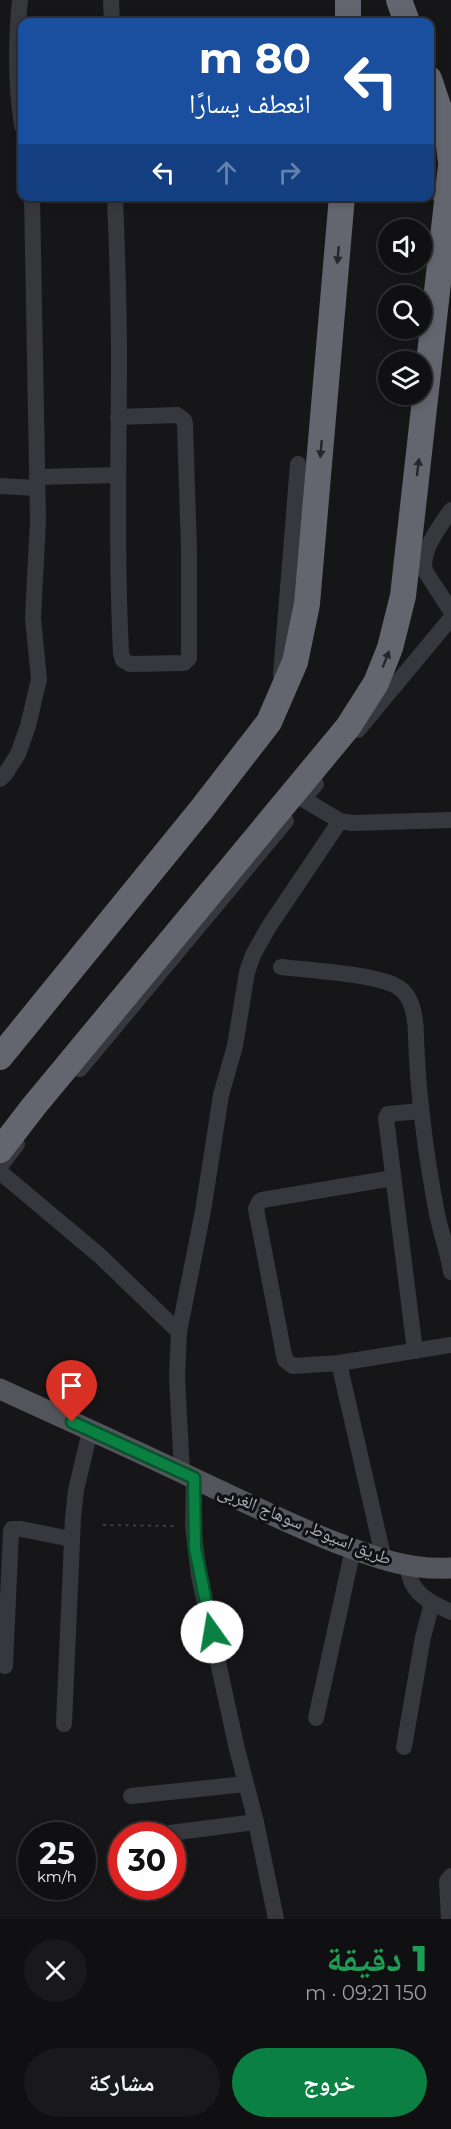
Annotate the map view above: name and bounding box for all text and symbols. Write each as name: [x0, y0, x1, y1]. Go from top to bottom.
text: 80 m: [199, 32, 311, 84]
icon: left: [332, 42, 410, 120]
text: انعطف يسارًا: [189, 87, 311, 120]
icon: left: [147, 156, 180, 189]
icon: ahead: [210, 156, 243, 189]
icon: right: [273, 156, 306, 189]
map controls: [378, 219, 432, 405]
button: sound: [378, 219, 432, 273]
one-way arrow: [333, 245, 342, 264]
button: search: [378, 285, 432, 339]
button: layers: [378, 351, 432, 405]
one-way arrow: [316, 440, 326, 459]
one-way arrow: [413, 458, 423, 477]
one-way arrow: [382, 650, 391, 668]
pin: [46, 1360, 97, 1422]
icon: arrive: [55, 1369, 88, 1402]
street label: طريق اسيوط, سوهاج الغربى: [215, 1480, 395, 1571]
position arrow: [180, 1600, 244, 1664]
speed limit sign: 30: [108, 1822, 186, 1900]
text: 25: [39, 1835, 75, 1872]
text: km/h: [37, 1867, 77, 1886]
text: 1 دقيقة: [326, 1936, 427, 1980]
button: close: [24, 1939, 87, 2002]
text: 150 m · 09:21: [305, 1981, 427, 2005]
button: مشاركة: [24, 2048, 220, 2117]
button: خروج: [232, 2048, 427, 2117]

